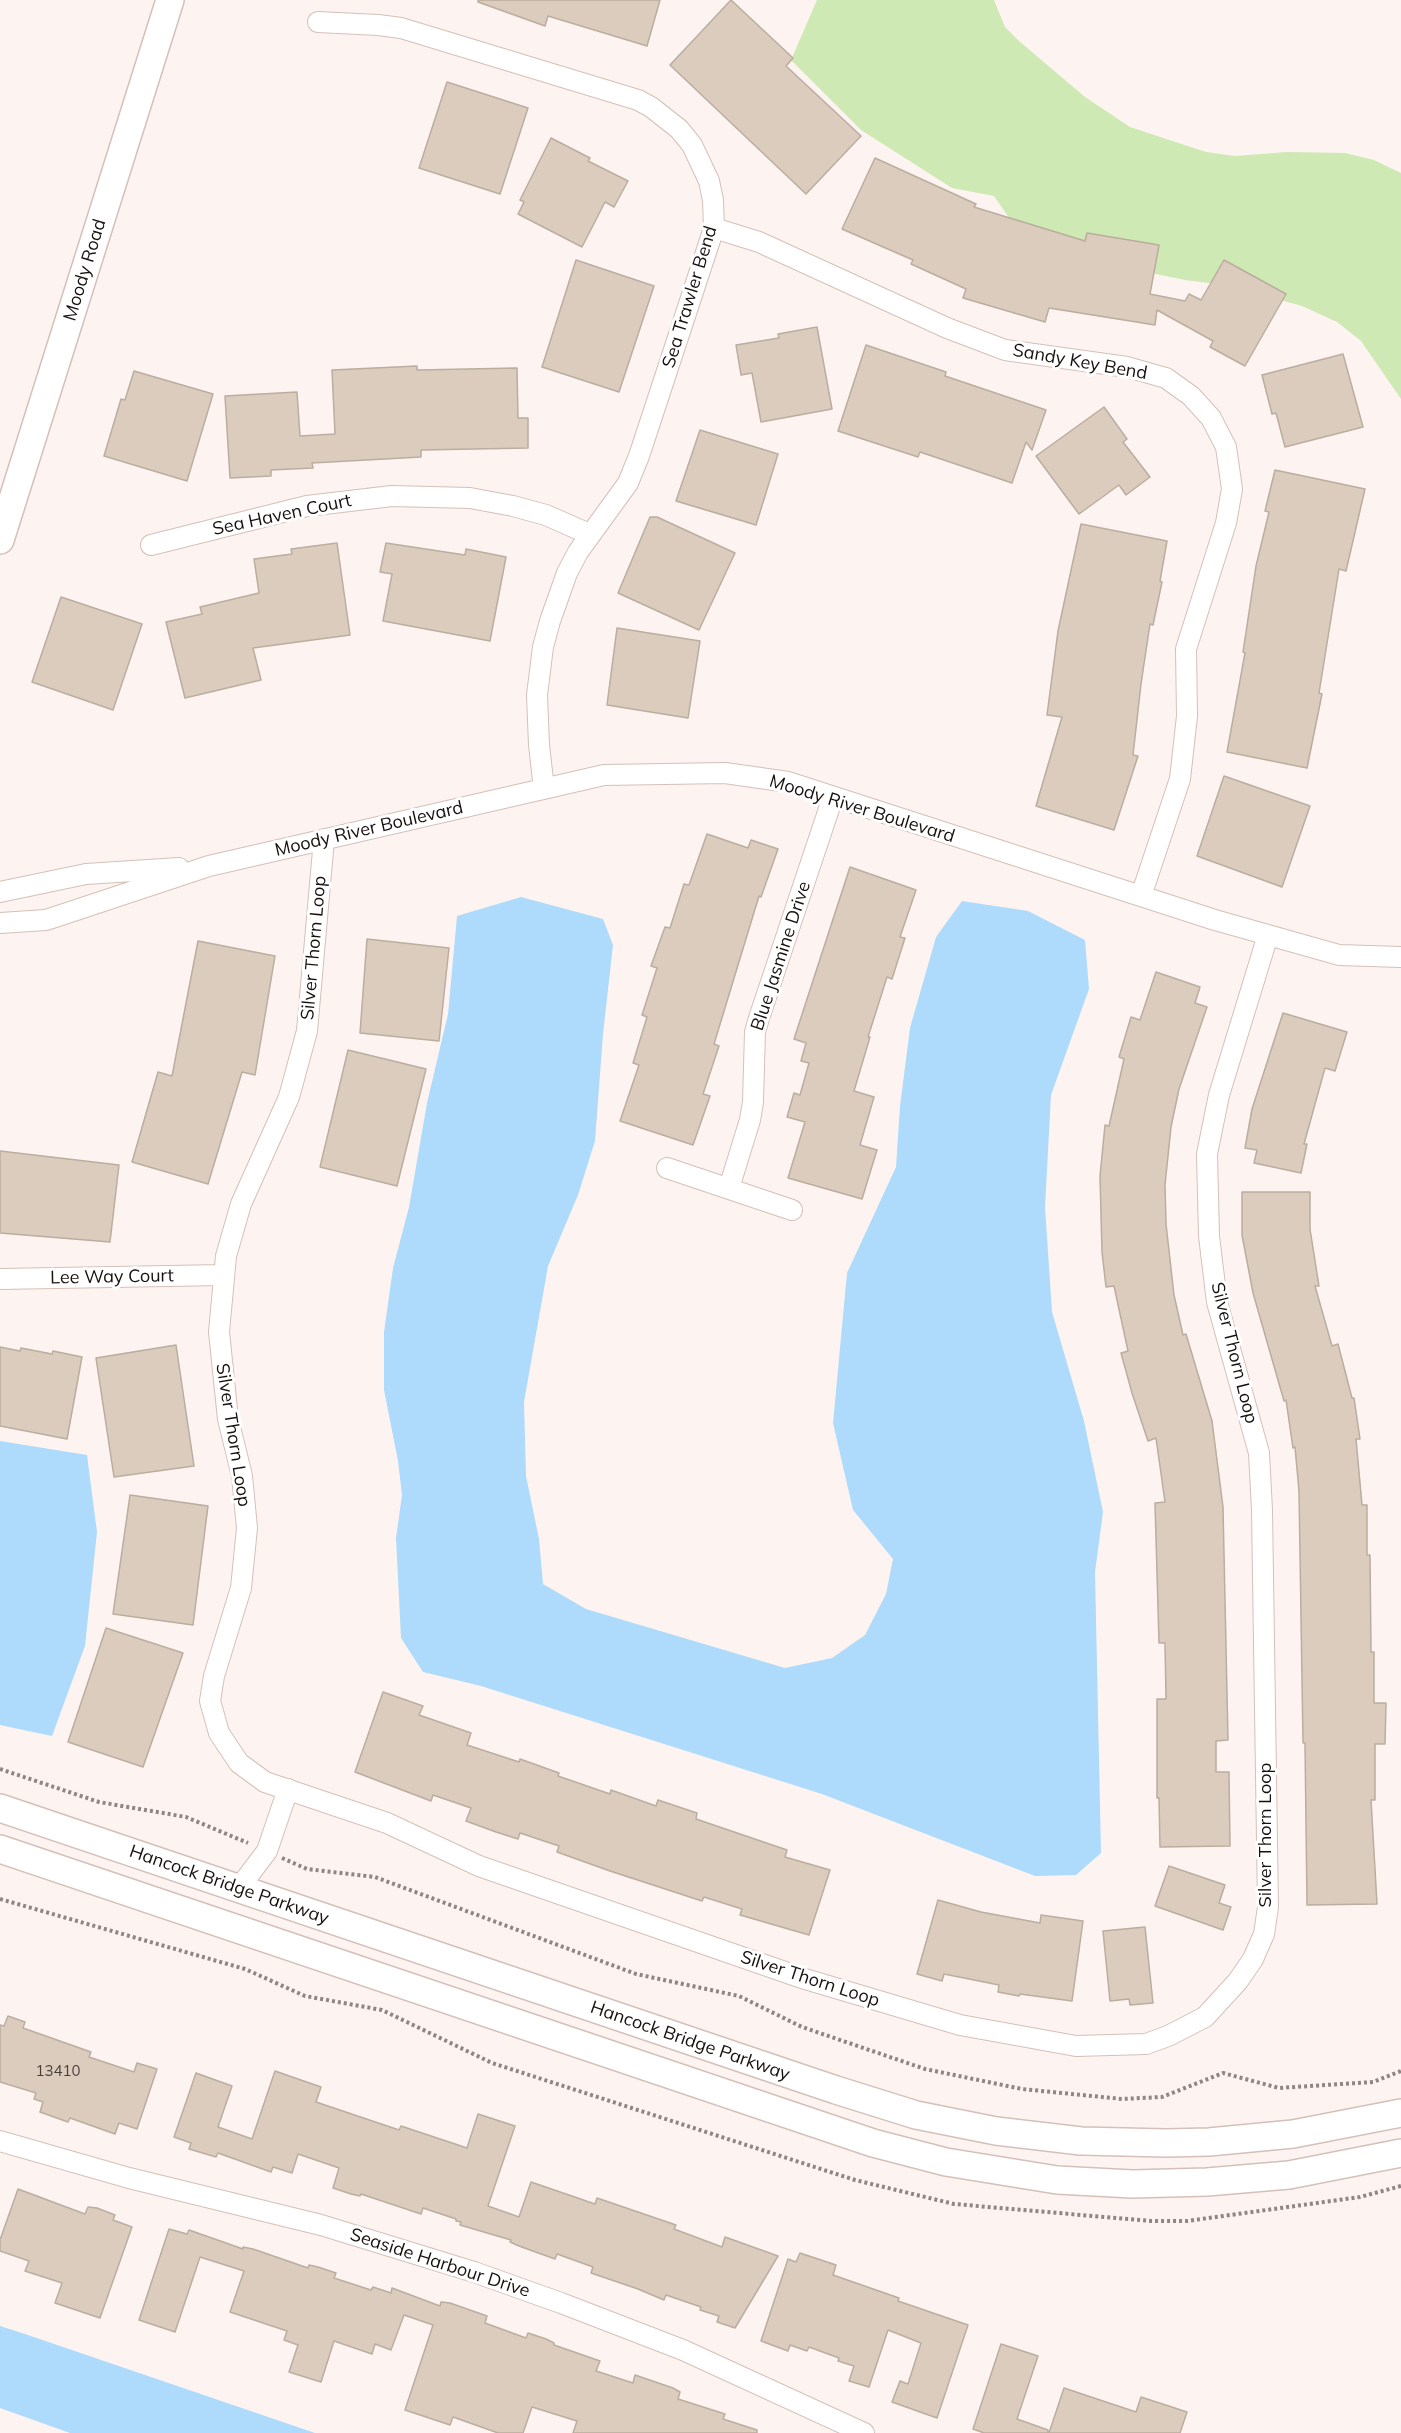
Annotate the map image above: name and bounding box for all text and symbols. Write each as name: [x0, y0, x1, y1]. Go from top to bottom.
street label: Moody Road: [59, 217, 111, 323]
street label: Sea Trawler Bend: [658, 223, 722, 371]
street label: Sandy Key Bend: [1011, 340, 1149, 384]
street label: Sea Haven Court: [211, 490, 353, 540]
street label: Moody River Boulevard: [767, 771, 957, 847]
street label: Moody River Boulevard: [273, 797, 465, 861]
street label: Silver Thorn Loop: [297, 875, 331, 1021]
street label: Blue Jasmine Drive: [747, 879, 815, 1033]
street label: Lee Way Court: [50, 1265, 174, 1289]
street label: Silver Thorn Loop: [1206, 1280, 1262, 1426]
street label: Silver Thorn Loop: [211, 1362, 255, 1508]
street label: Silver Thorn Loop: [1255, 1763, 1277, 1907]
street label: Hancock Bridge Parkway: [126, 1841, 332, 1929]
street label: Silver Thorn Loop: [738, 1946, 882, 2012]
street label: Hancock Bridge Parkway: [587, 1997, 793, 2085]
house number: 13410: [36, 2062, 80, 2080]
street label: Seaside Harbour Drive: [347, 2224, 533, 2302]

